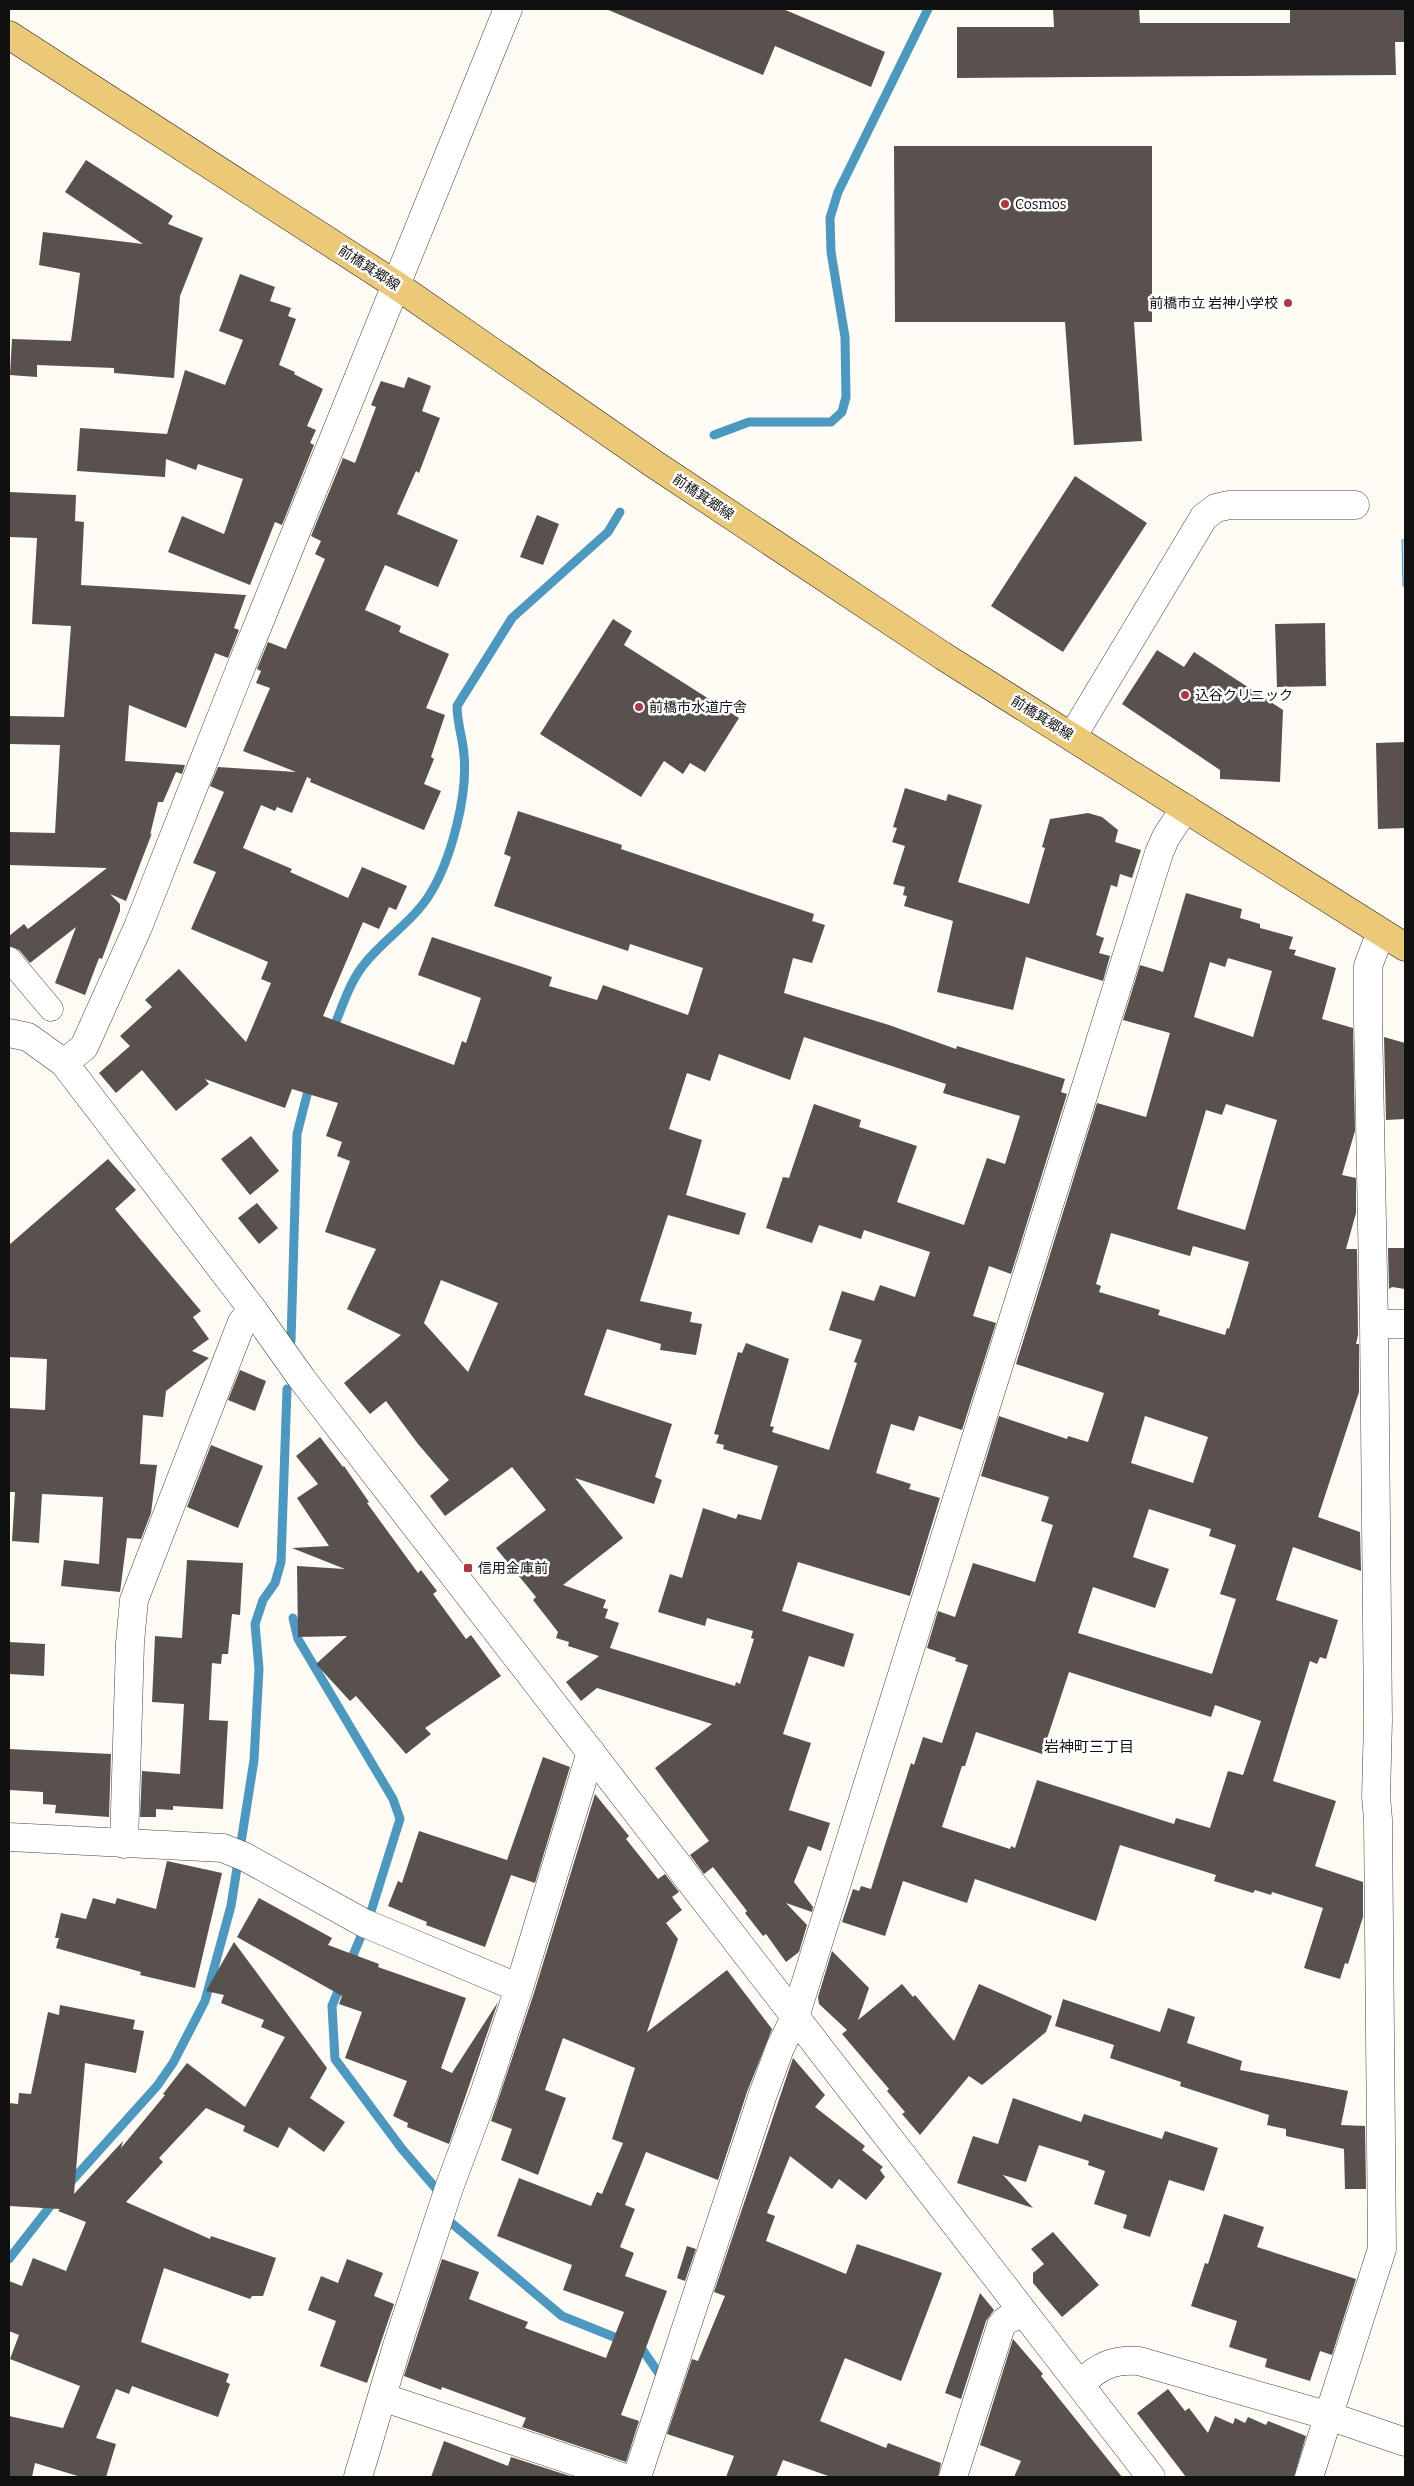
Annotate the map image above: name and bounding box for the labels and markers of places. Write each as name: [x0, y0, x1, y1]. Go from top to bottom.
place label: Cosmos: [1015, 196, 1067, 213]
marker: Cosmos: [999, 198, 1011, 210]
place label: 前橋市立 岩神小学校: [1149, 295, 1278, 312]
marker: 前橋市立 岩神小学校: [1282, 297, 1294, 309]
place label: 込谷クリニック: [1195, 687, 1293, 704]
marker: 込谷クリニック: [1179, 689, 1191, 701]
place label: 前橋市水道庁舎: [649, 699, 747, 716]
marker: 前橋市水道庁舎: [633, 701, 645, 713]
place label: 信用金庫前: [478, 1560, 548, 1577]
marker: 信用金庫前: [462, 1562, 474, 1574]

